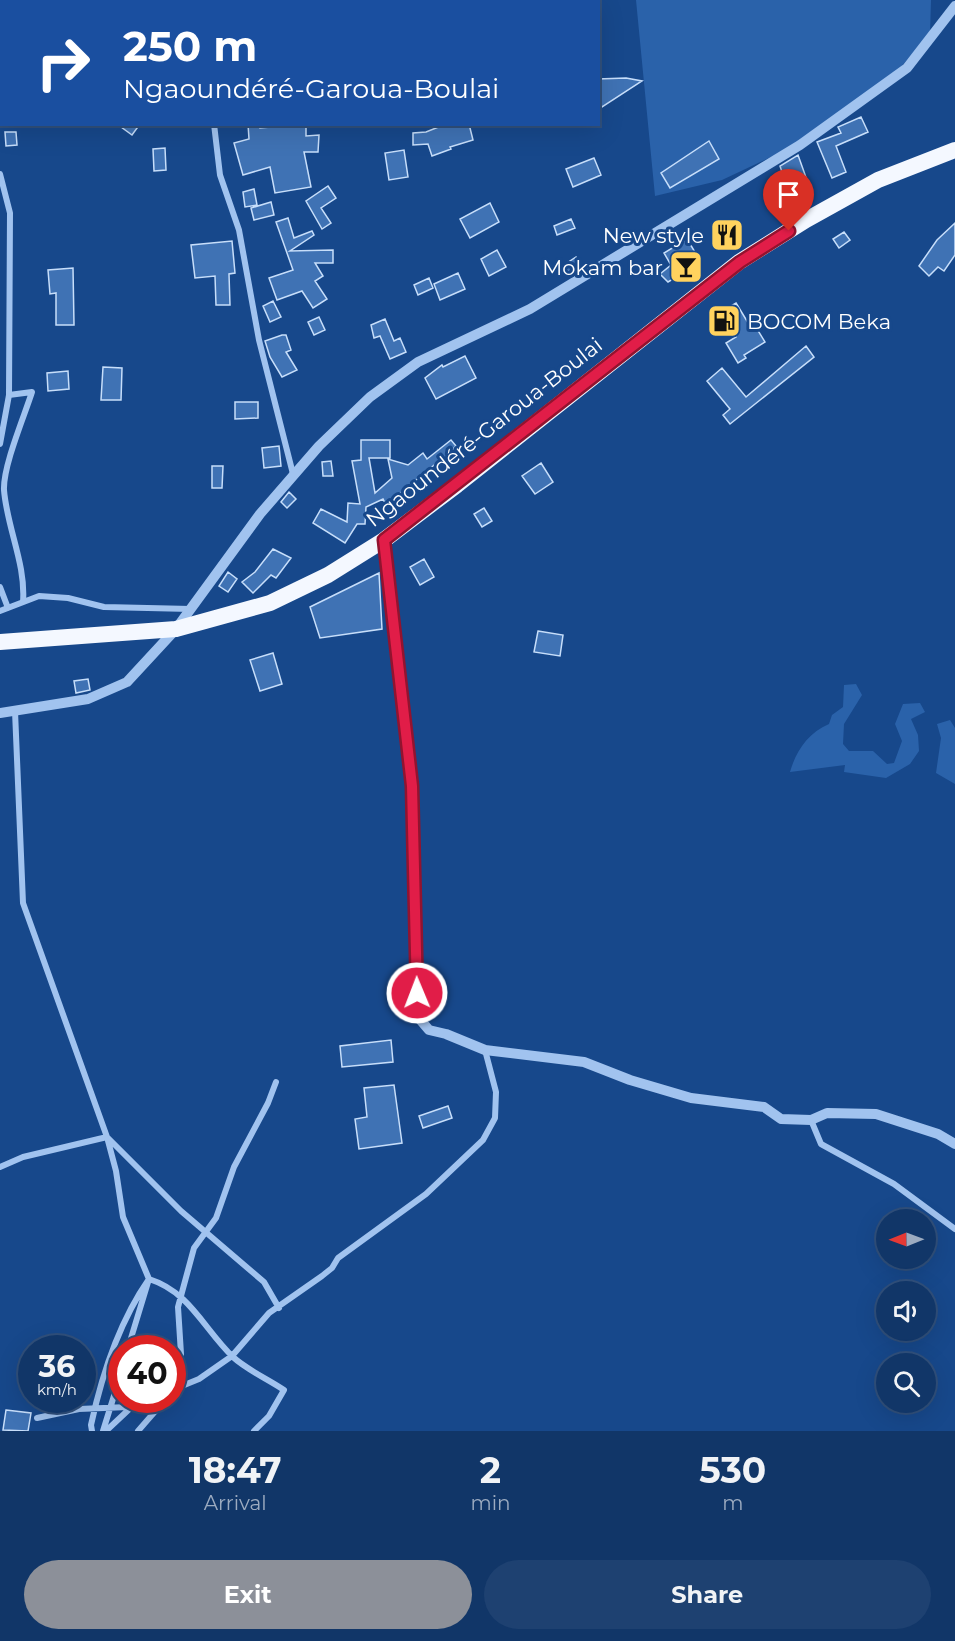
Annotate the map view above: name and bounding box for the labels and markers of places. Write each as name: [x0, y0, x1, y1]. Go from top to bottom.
pin: [763, 169, 814, 231]
restaurant icon: New style: [709, 217, 745, 253]
place label: New style: [603, 223, 704, 248]
bar icon: Mokam bar: [668, 249, 704, 285]
place label: Mokam bar: [542, 255, 663, 280]
fuel station icon: BOCOM Beka: [706, 303, 742, 339]
place label: BOCOM Beka: [747, 309, 891, 334]

